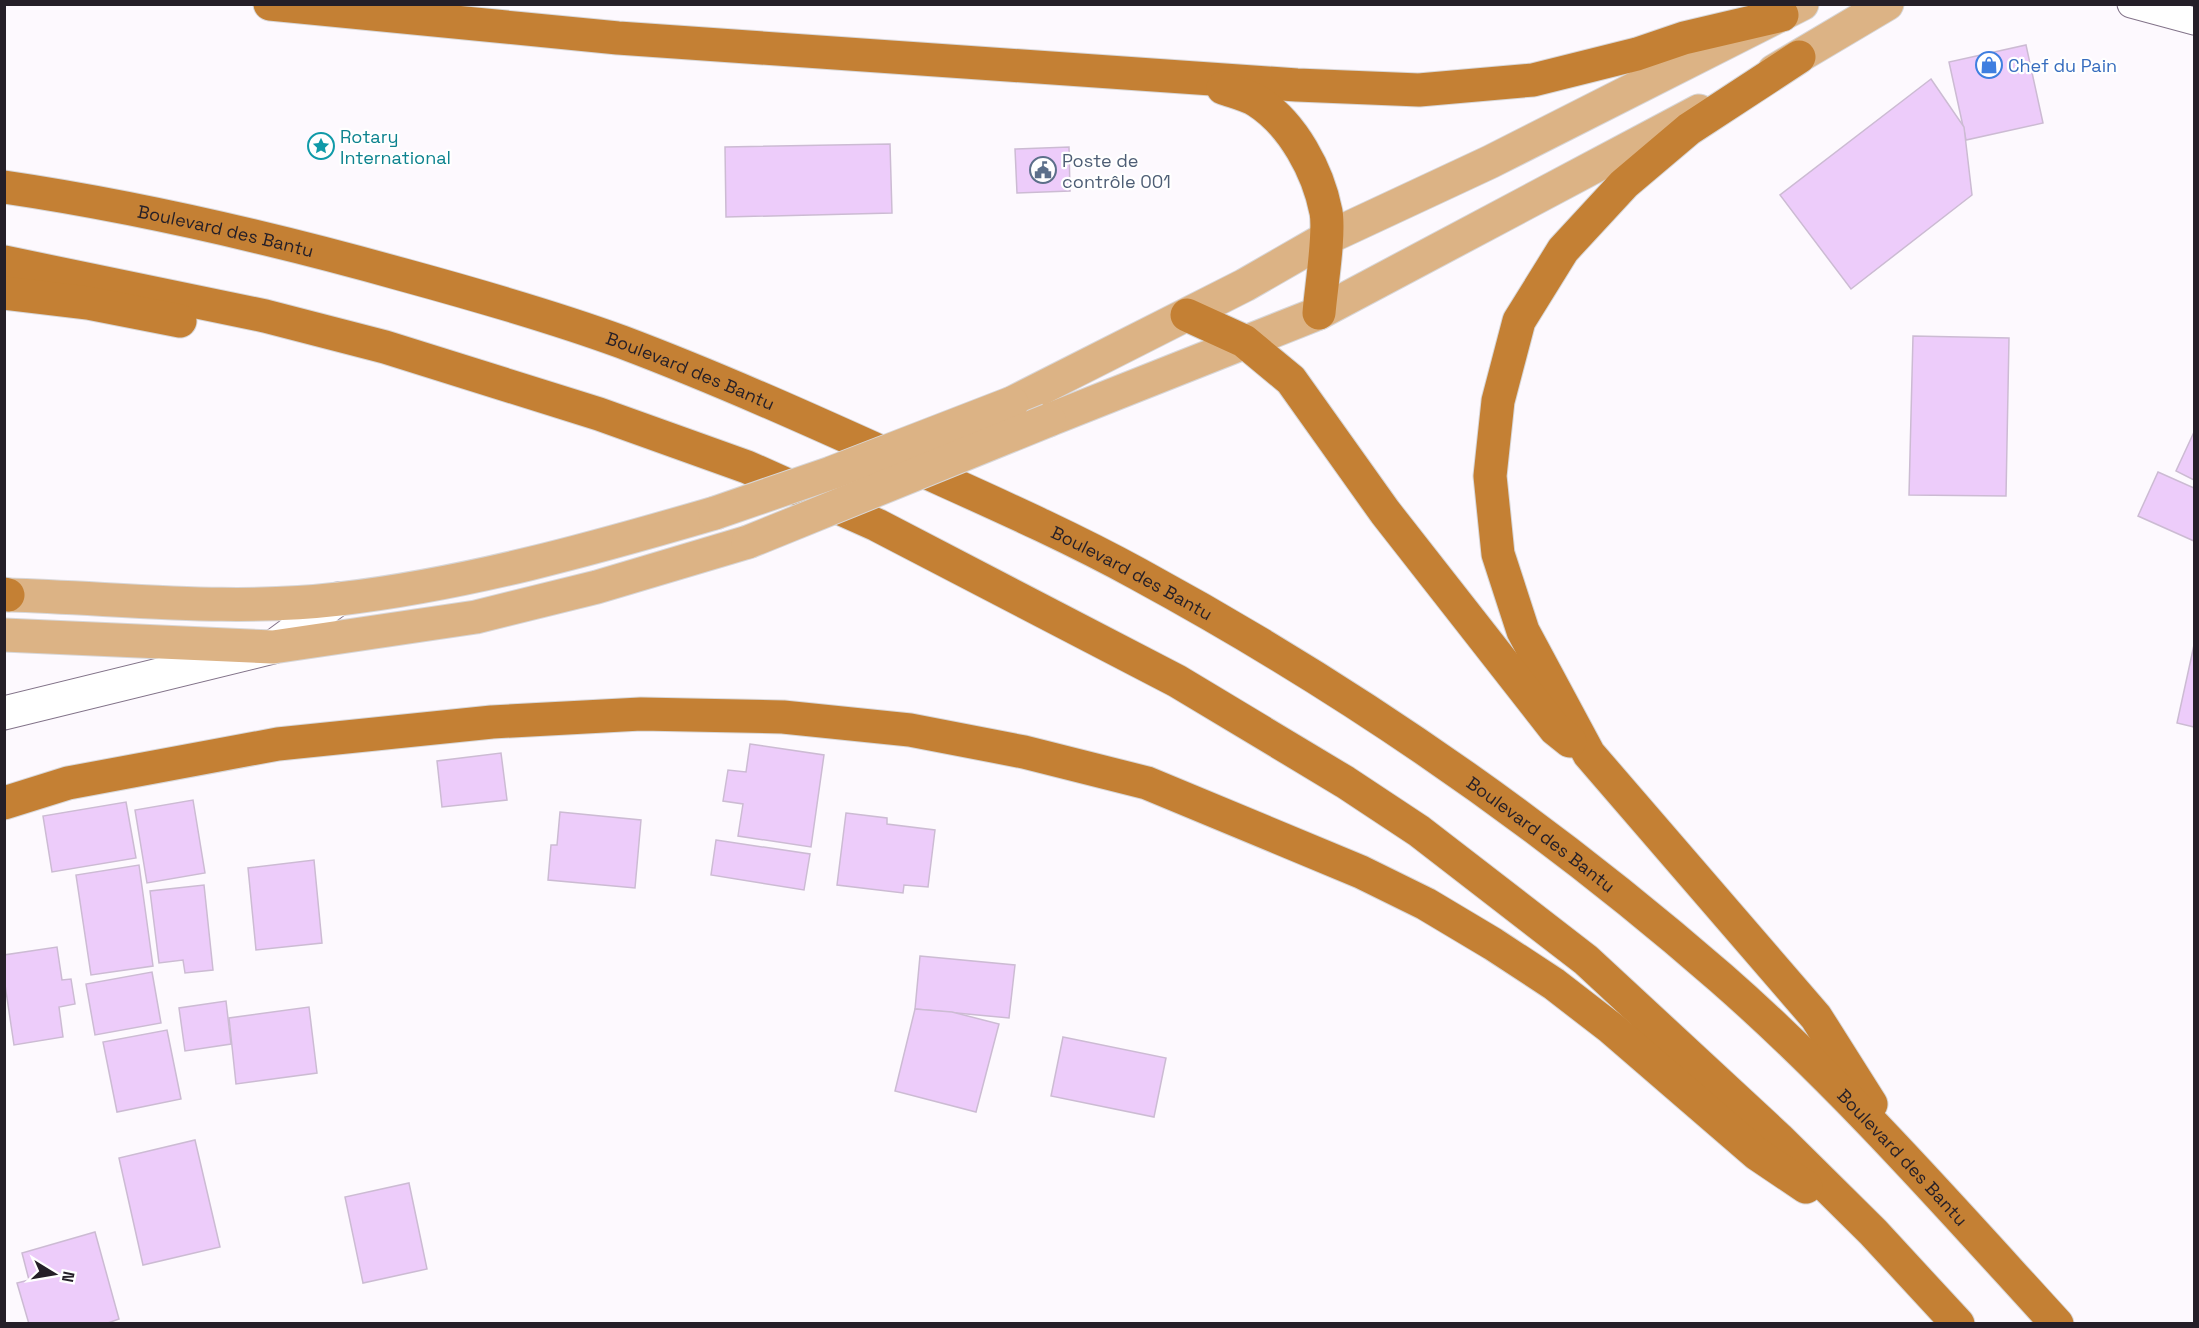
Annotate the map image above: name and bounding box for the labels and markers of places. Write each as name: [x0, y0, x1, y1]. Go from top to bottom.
shop icon: Chef du Pain: [1974, 50, 2004, 80]
place label: Chef du Pain: [2008, 54, 2117, 77]
place label: Rotary International: [340, 125, 451, 169]
place icon: Rotary International: [306, 131, 336, 161]
place label: Poste de contrôle 001: [1062, 149, 1171, 193]
public building icon: Poste de contrôle 001: [1028, 155, 1058, 185]

